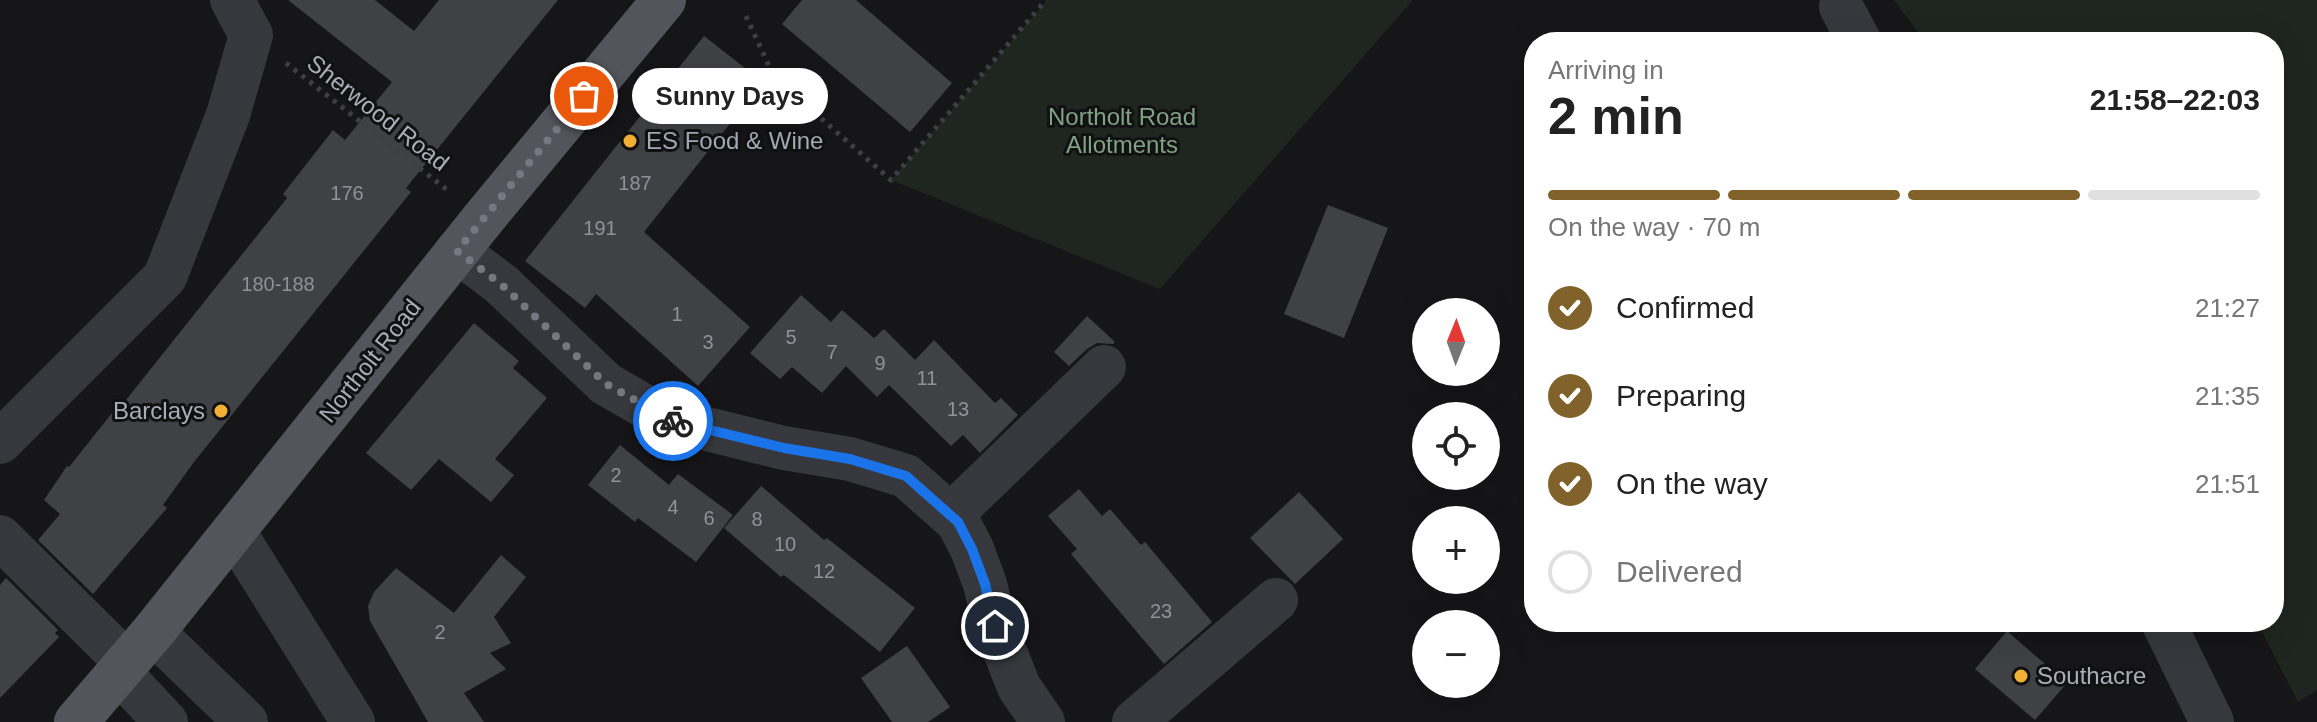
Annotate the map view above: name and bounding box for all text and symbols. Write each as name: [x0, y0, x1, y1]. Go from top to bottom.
street label: Sherwood Road: [302, 49, 454, 176]
text: Arriving in: [1548, 55, 1664, 85]
pin: [550, 62, 618, 130]
callout: Sunny Days: [632, 68, 828, 124]
icon: bag: [562, 74, 606, 118]
text: Sunny Days: [656, 81, 804, 111]
text: 21:58–22:03: [2090, 83, 2260, 116]
text: 2 min: [1548, 87, 1684, 145]
park label: Northolt Road Allotments: [1048, 103, 1196, 158]
place label: ES Food & Wine: [646, 127, 823, 154]
marker: ES Food & Wine: [621, 132, 639, 150]
house number: 187: [618, 172, 652, 194]
house number: 176: [330, 182, 364, 204]
text: On the way · 70 m: [1548, 212, 1760, 242]
house number: 191: [583, 217, 617, 239]
house number: 180-188: [241, 273, 315, 295]
icon: check: [1548, 286, 1592, 330]
text: Confirmed: [1616, 291, 1754, 324]
text: 21:27: [2195, 293, 2260, 323]
street label: Northolt Road: [313, 294, 426, 427]
north arrow: [1412, 298, 1500, 386]
map controls: [1412, 298, 1500, 698]
house number: 1: [671, 303, 683, 325]
house number: 5: [785, 326, 797, 348]
house number: 3: [702, 331, 714, 353]
house number: 7: [826, 341, 838, 363]
house number: 9: [874, 352, 886, 374]
house number: 11: [917, 367, 937, 389]
icon: check: [1548, 374, 1592, 418]
text: Preparing: [1616, 379, 1746, 412]
courier: [633, 381, 713, 461]
text: 21:35: [2195, 381, 2260, 411]
place label: Barclays: [113, 397, 205, 424]
house number: 13: [947, 398, 969, 420]
icon: bike: [651, 399, 695, 443]
marker: Barclays: [212, 402, 230, 420]
button: locate: [1412, 402, 1500, 490]
icon: check: [1548, 462, 1592, 506]
house number: 2: [610, 464, 622, 486]
text: On the way: [1616, 467, 1768, 500]
text: 21:51: [2195, 469, 2260, 499]
house number: 4: [667, 496, 679, 518]
button: +: [1412, 506, 1500, 594]
house number: 6: [703, 507, 715, 529]
house number: 8: [751, 508, 763, 530]
house number: 10: [774, 533, 796, 555]
text: Delivered: [1616, 555, 1743, 588]
house number: 12: [813, 560, 835, 582]
pin: [961, 592, 1029, 660]
house number: 23: [1150, 600, 1172, 622]
icon: home: [973, 604, 1017, 648]
button: −: [1412, 610, 1500, 698]
house number: 2: [434, 621, 446, 643]
place label: Southacre: [2037, 662, 2146, 689]
marker: Southacre: [2012, 667, 2030, 685]

